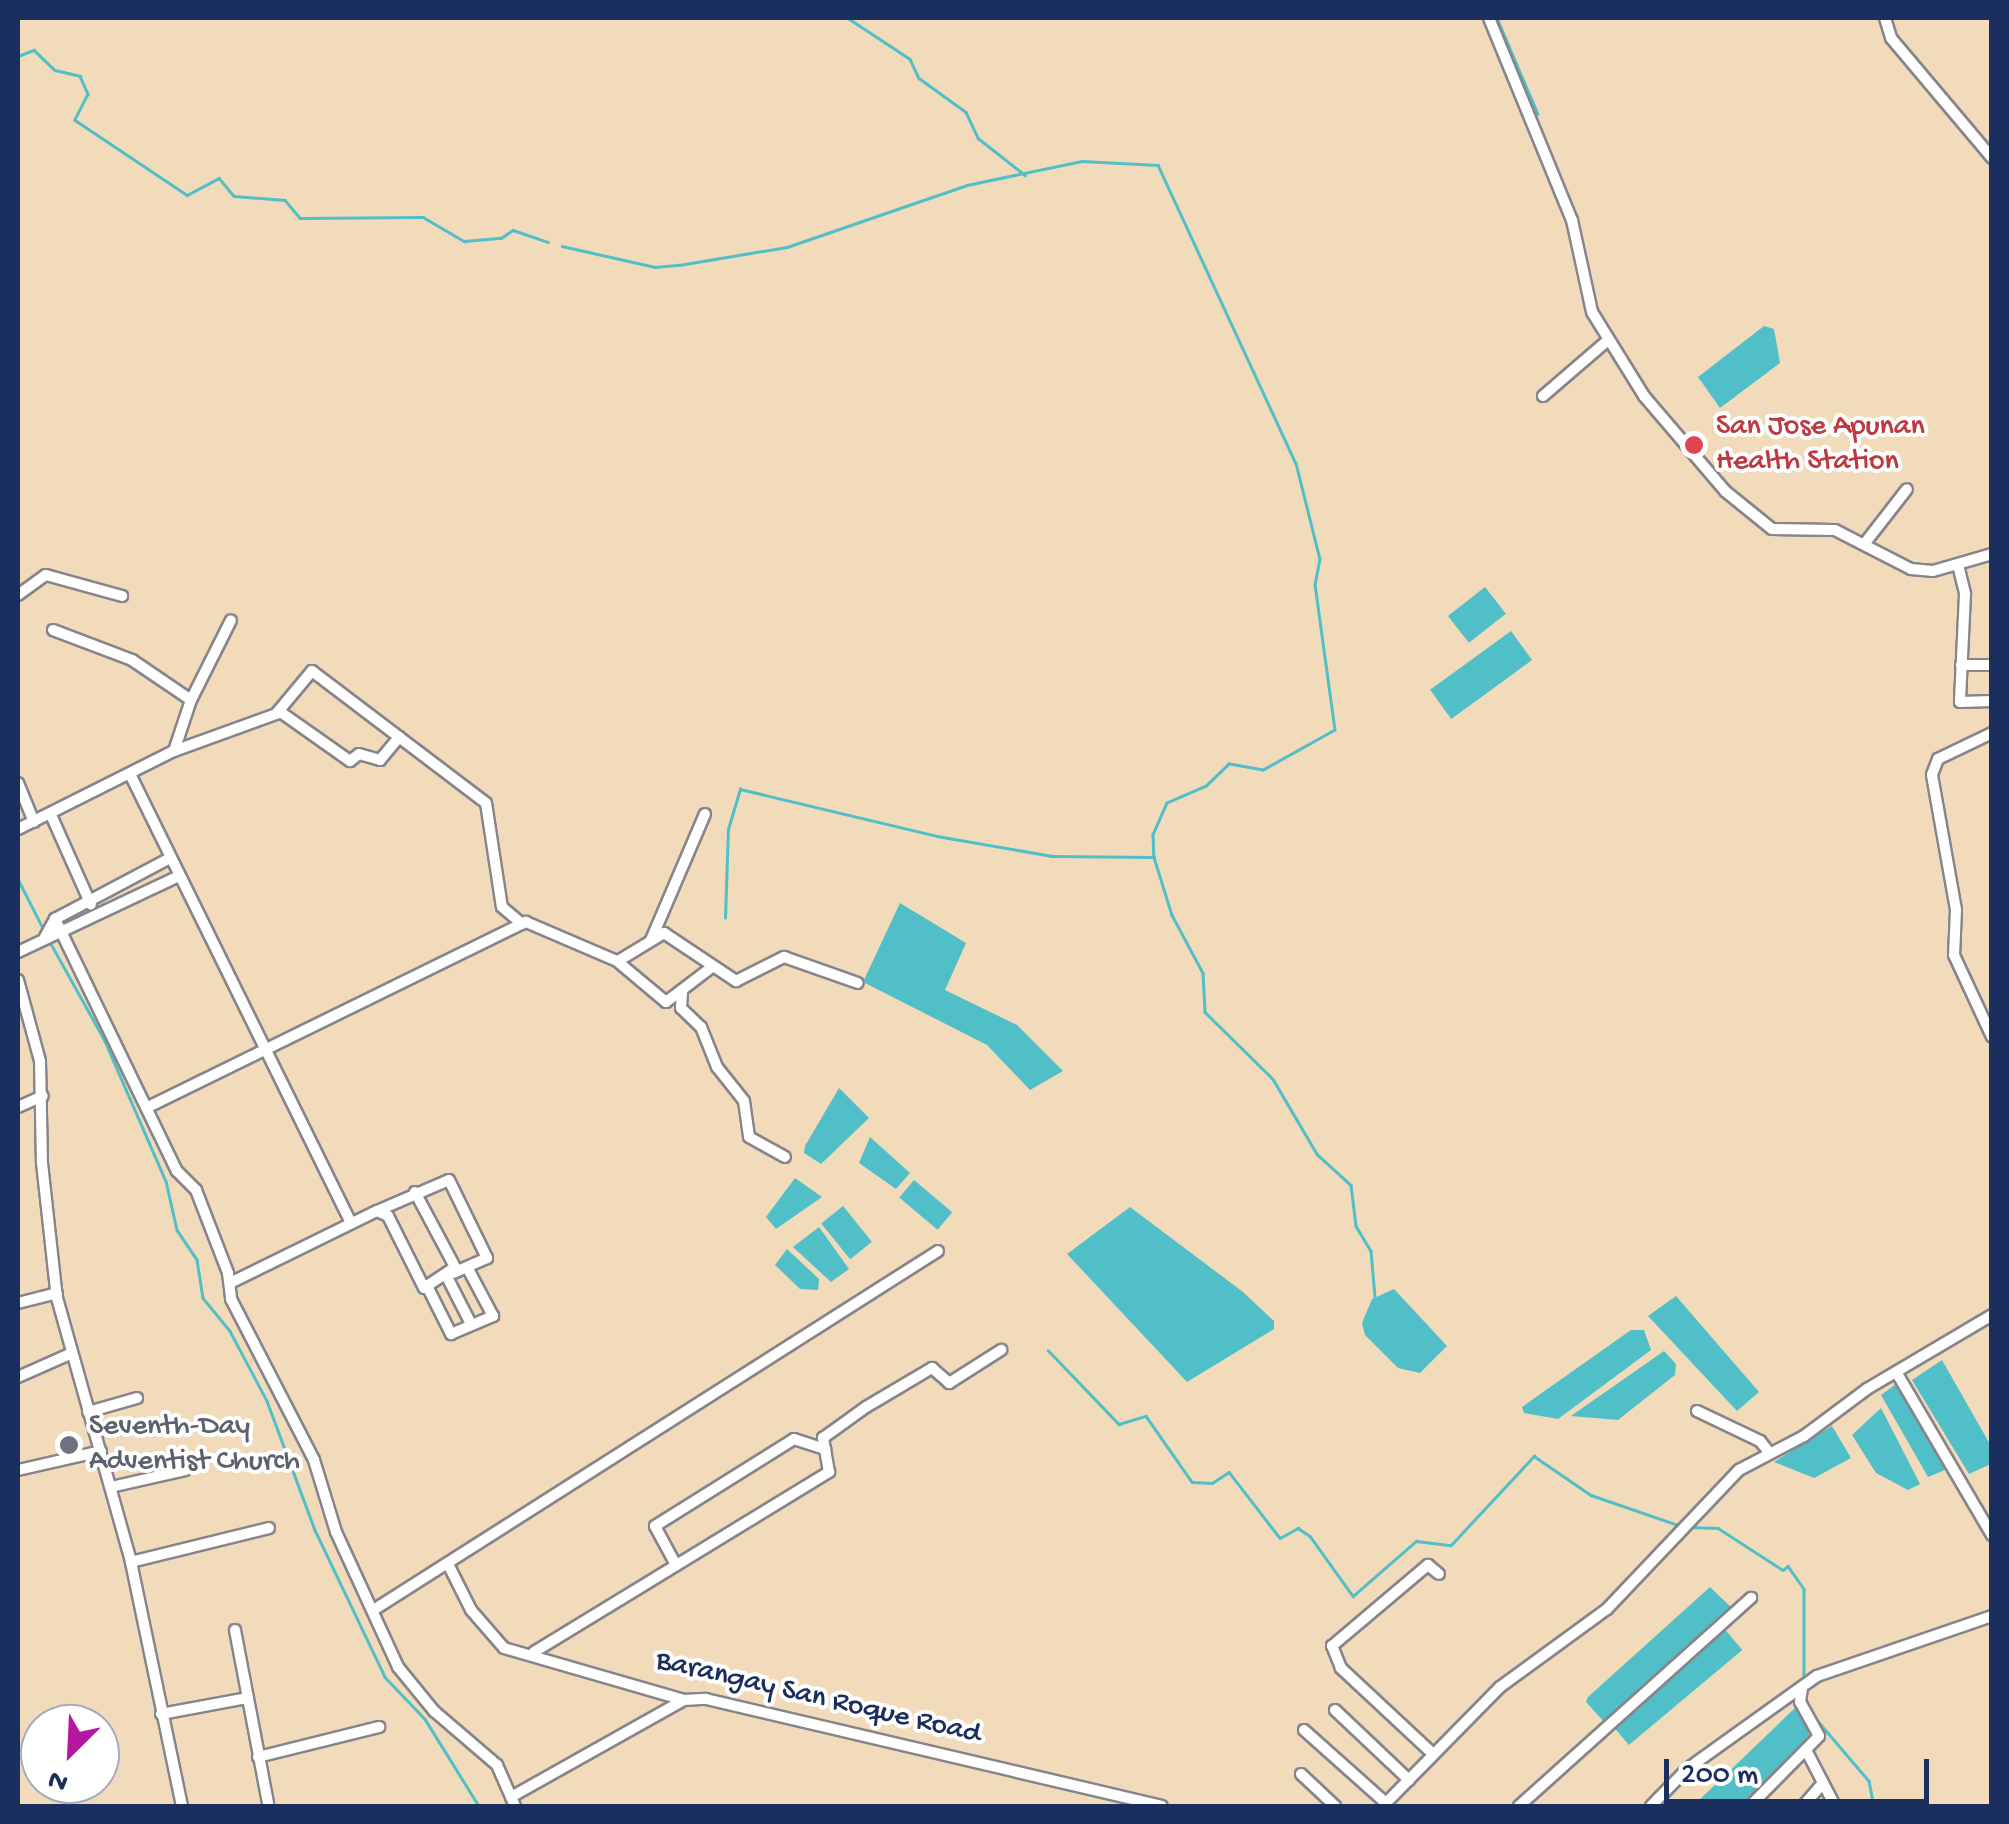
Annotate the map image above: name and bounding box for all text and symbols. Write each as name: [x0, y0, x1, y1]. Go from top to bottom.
place label: San Jose Apunan Health Station: [1716, 410, 1925, 480]
marker: San Jose Apunan Health Station: [1681, 432, 1707, 458]
place label: Seventh-Day Adventist Church: [89, 1410, 300, 1480]
marker: Seventh-Day Adventist Church: [58, 1434, 80, 1456]
street label: Barangay San Roque Road: [652, 1644, 984, 1754]
north arrow: [20, 1704, 120, 1804]
scale bar: [1669, 1739, 1934, 1801]
text: 200 m: [1681, 1759, 1758, 1794]
text: N: [43, 1761, 73, 1799]

